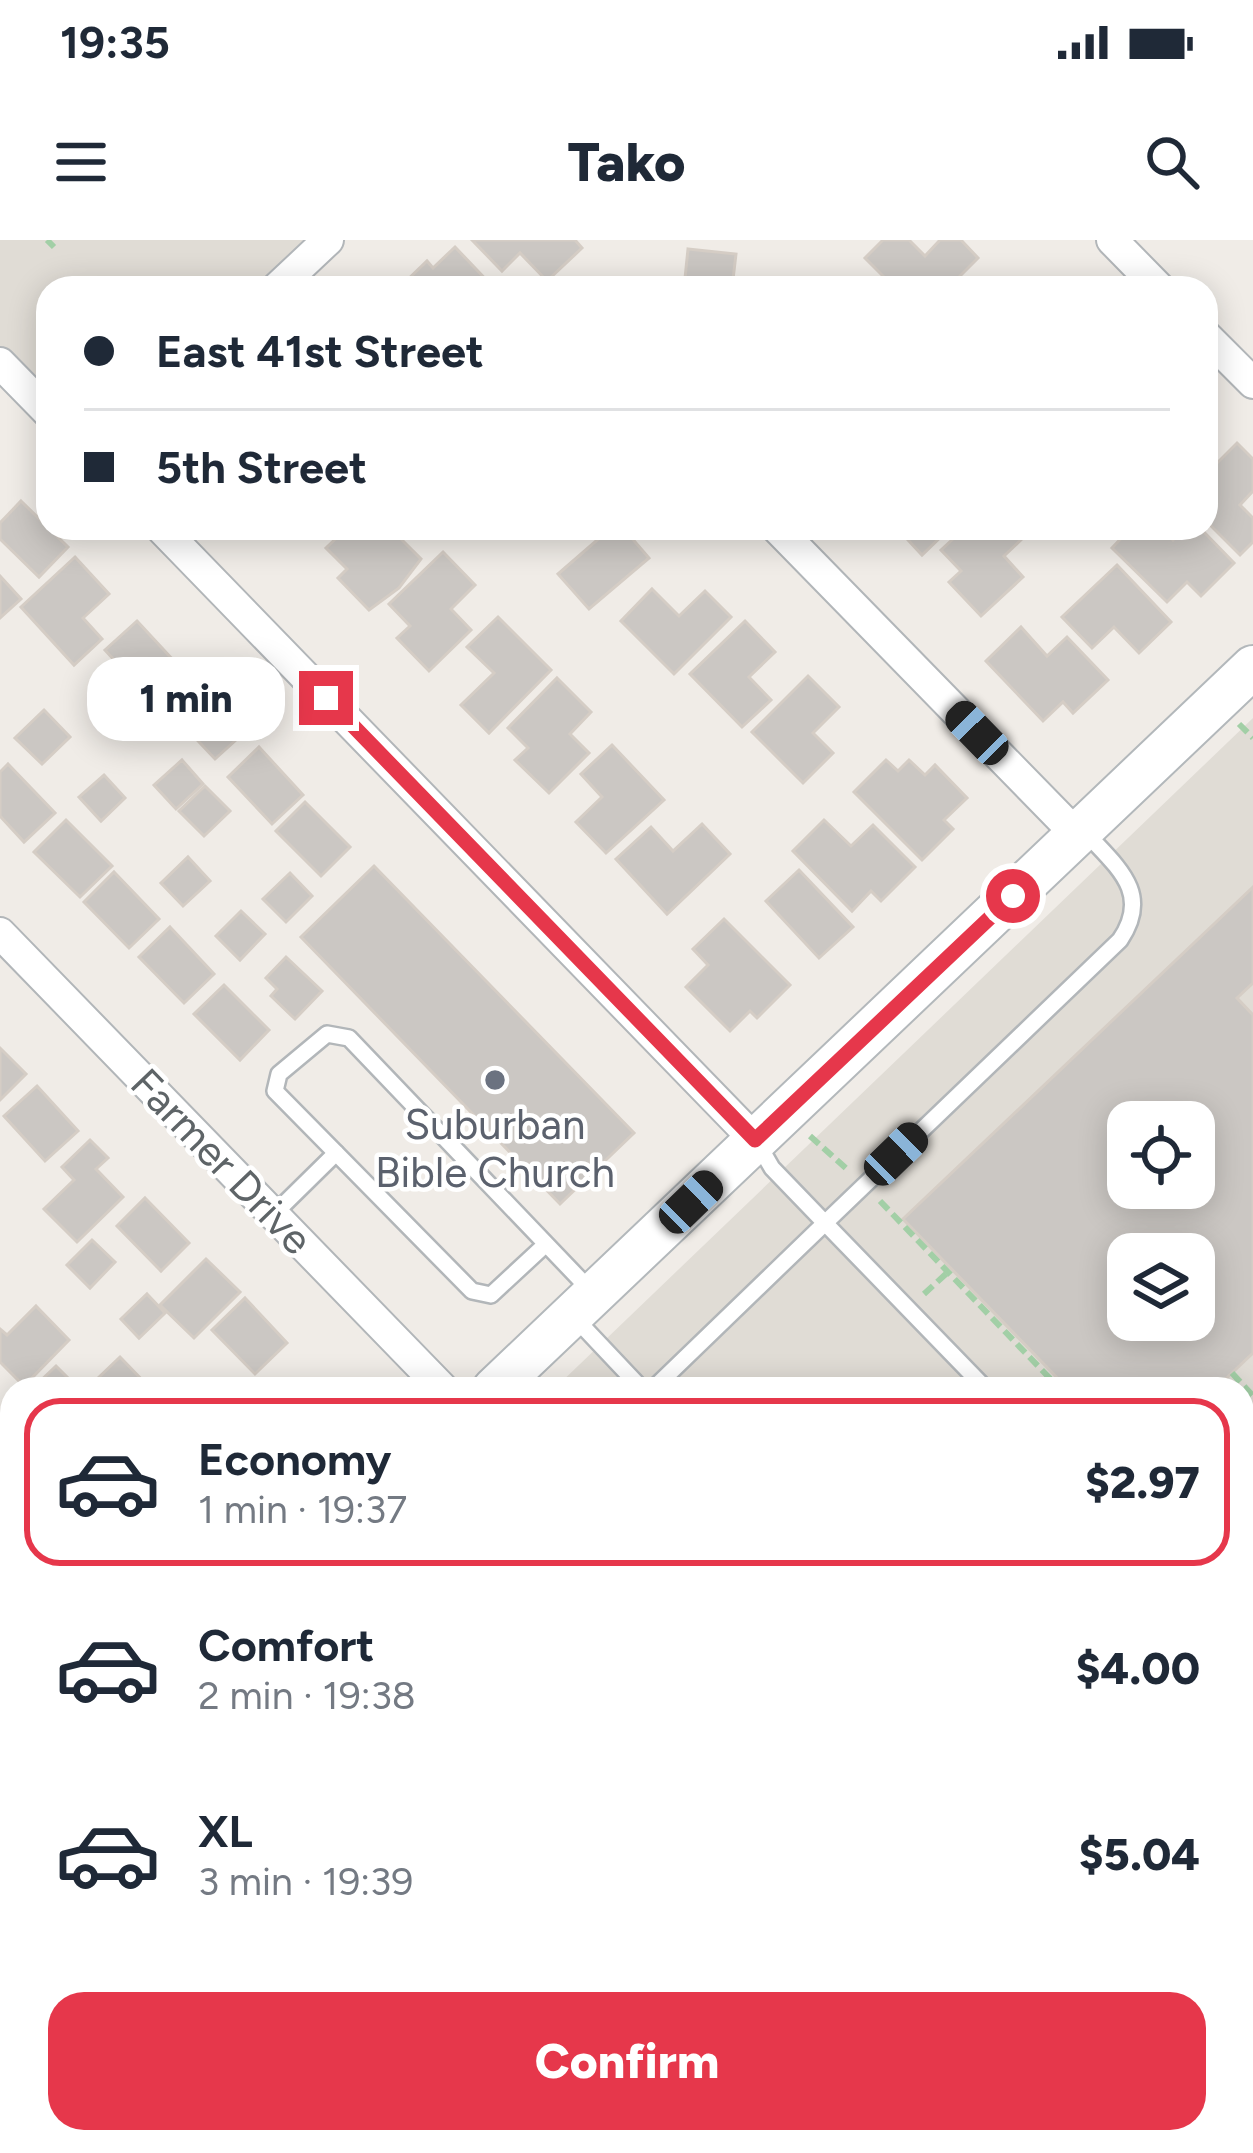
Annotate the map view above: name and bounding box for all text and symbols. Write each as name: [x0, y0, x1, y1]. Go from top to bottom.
text: 19:35: [60, 15, 170, 69]
icon: menu: [48, 129, 114, 195]
icon: search: [1139, 129, 1205, 195]
text: Tako: [568, 130, 685, 195]
text: East 41st Street: [156, 324, 484, 378]
text: 5th Street: [156, 440, 367, 494]
callout: 1 min: [86, 656, 284, 740]
route end: [299, 671, 353, 725]
text: 1 min: [139, 675, 233, 722]
car: [939, 695, 1015, 771]
route start: [986, 869, 1040, 923]
street label: Farmer Drive: [120, 1058, 323, 1265]
marker: Suburban Bible Church: [482, 1067, 508, 1093]
place label: Suburban Bible Church: [375, 1099, 615, 1198]
map controls: [1107, 1101, 1215, 1341]
button: locate: [1107, 1101, 1215, 1209]
car: [858, 1116, 934, 1192]
car: [653, 1164, 729, 1240]
button: layers: [1107, 1233, 1215, 1341]
icon: car: [54, 1428, 162, 1536]
text: Economy: [198, 1432, 391, 1486]
text: $2.97: [1085, 1455, 1200, 1509]
text: 1 min · 19:37: [198, 1486, 407, 1533]
icon: car: [54, 1614, 162, 1722]
text: Comfort: [198, 1618, 374, 1672]
text: $4.00: [1076, 1641, 1200, 1695]
text: 2 min · 19:38: [198, 1672, 416, 1719]
icon: car: [54, 1800, 162, 1908]
text: XL: [198, 1804, 253, 1858]
text: $5.04: [1079, 1827, 1200, 1881]
text: 3 min · 19:39: [198, 1858, 413, 1905]
button: Confirm: [48, 1992, 1206, 2130]

